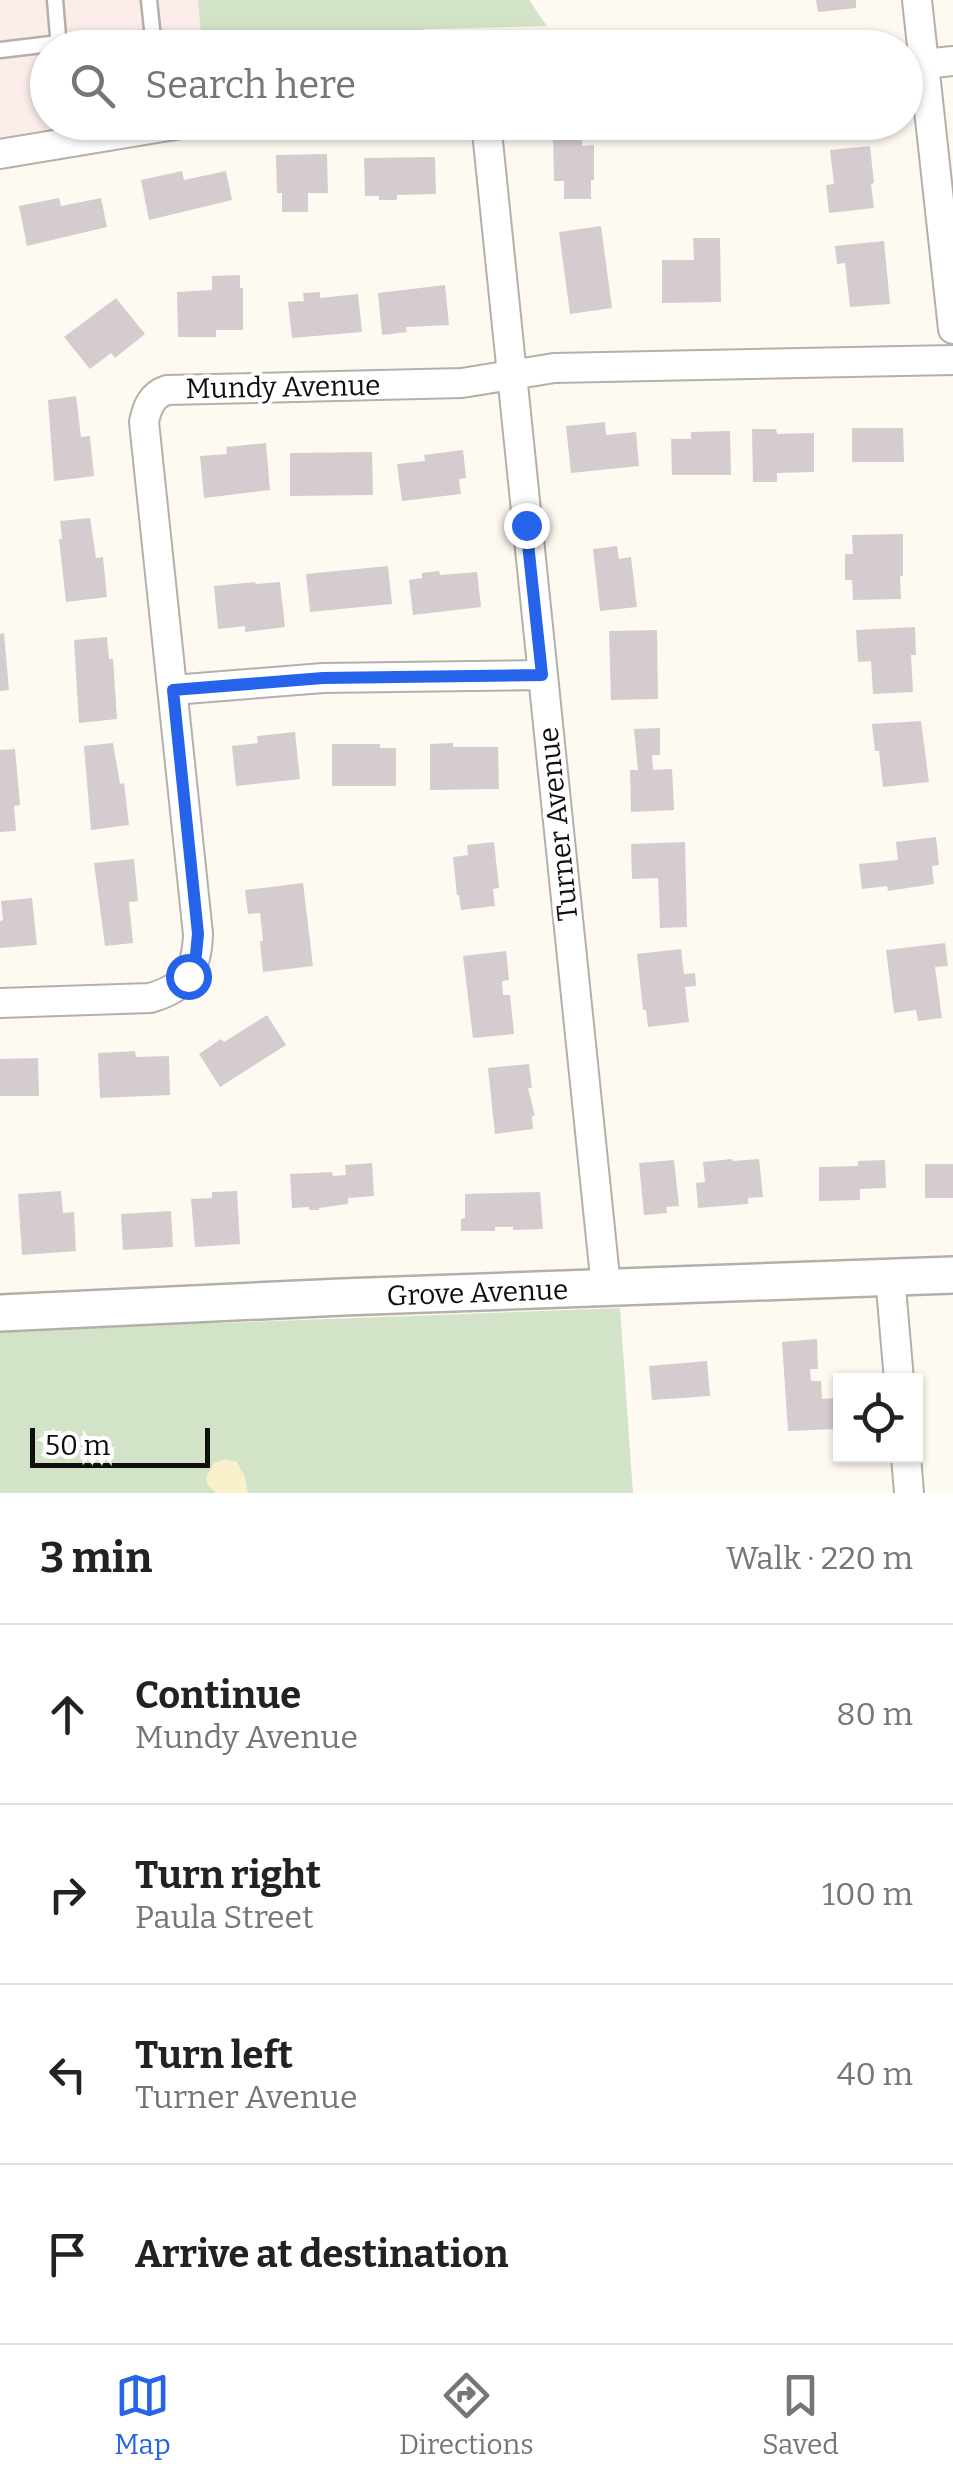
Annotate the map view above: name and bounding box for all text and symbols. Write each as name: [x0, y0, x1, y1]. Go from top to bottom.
search box: [30, 30, 923, 140]
icon: search: [65, 58, 120, 113]
text: Search here: [145, 62, 356, 108]
street label: Mundy Avenue: [185, 369, 381, 405]
route end: [504, 503, 550, 549]
street label: Turner Avenue: [531, 725, 585, 923]
route start: [166, 954, 212, 1000]
street label: Grove Avenue: [386, 1272, 569, 1312]
map controls: [833, 1373, 923, 1463]
button: locate: [833, 1373, 923, 1463]
scale bar: [30, 1423, 210, 1468]
text: 50 m: [45, 1429, 110, 1462]
text: 3 min: [40, 1533, 152, 1583]
text: Walk · 220 m: [726, 1539, 913, 1577]
text: Continue: [135, 1672, 301, 1718]
icon: ahead: [40, 1687, 95, 1742]
text: 80 m: [836, 1695, 913, 1733]
text: Mundy Avenue: [135, 1718, 358, 1756]
text: Turn right: [135, 1852, 321, 1898]
icon: right: [40, 1867, 95, 1922]
text: 100 m: [822, 1875, 913, 1913]
text: Paula Street: [135, 1898, 314, 1936]
text: Turn left: [135, 2032, 293, 2078]
icon: left: [40, 2047, 95, 2102]
text: 40 m: [837, 2055, 913, 2093]
text: Turner Avenue: [135, 2078, 357, 2116]
icon: arrive: [40, 2227, 95, 2282]
text: Arrive at destination: [135, 2231, 508, 2277]
tab: Map: [114, 2368, 171, 2461]
tab: Directions: [399, 2368, 534, 2461]
tab: Saved: [762, 2368, 839, 2461]

